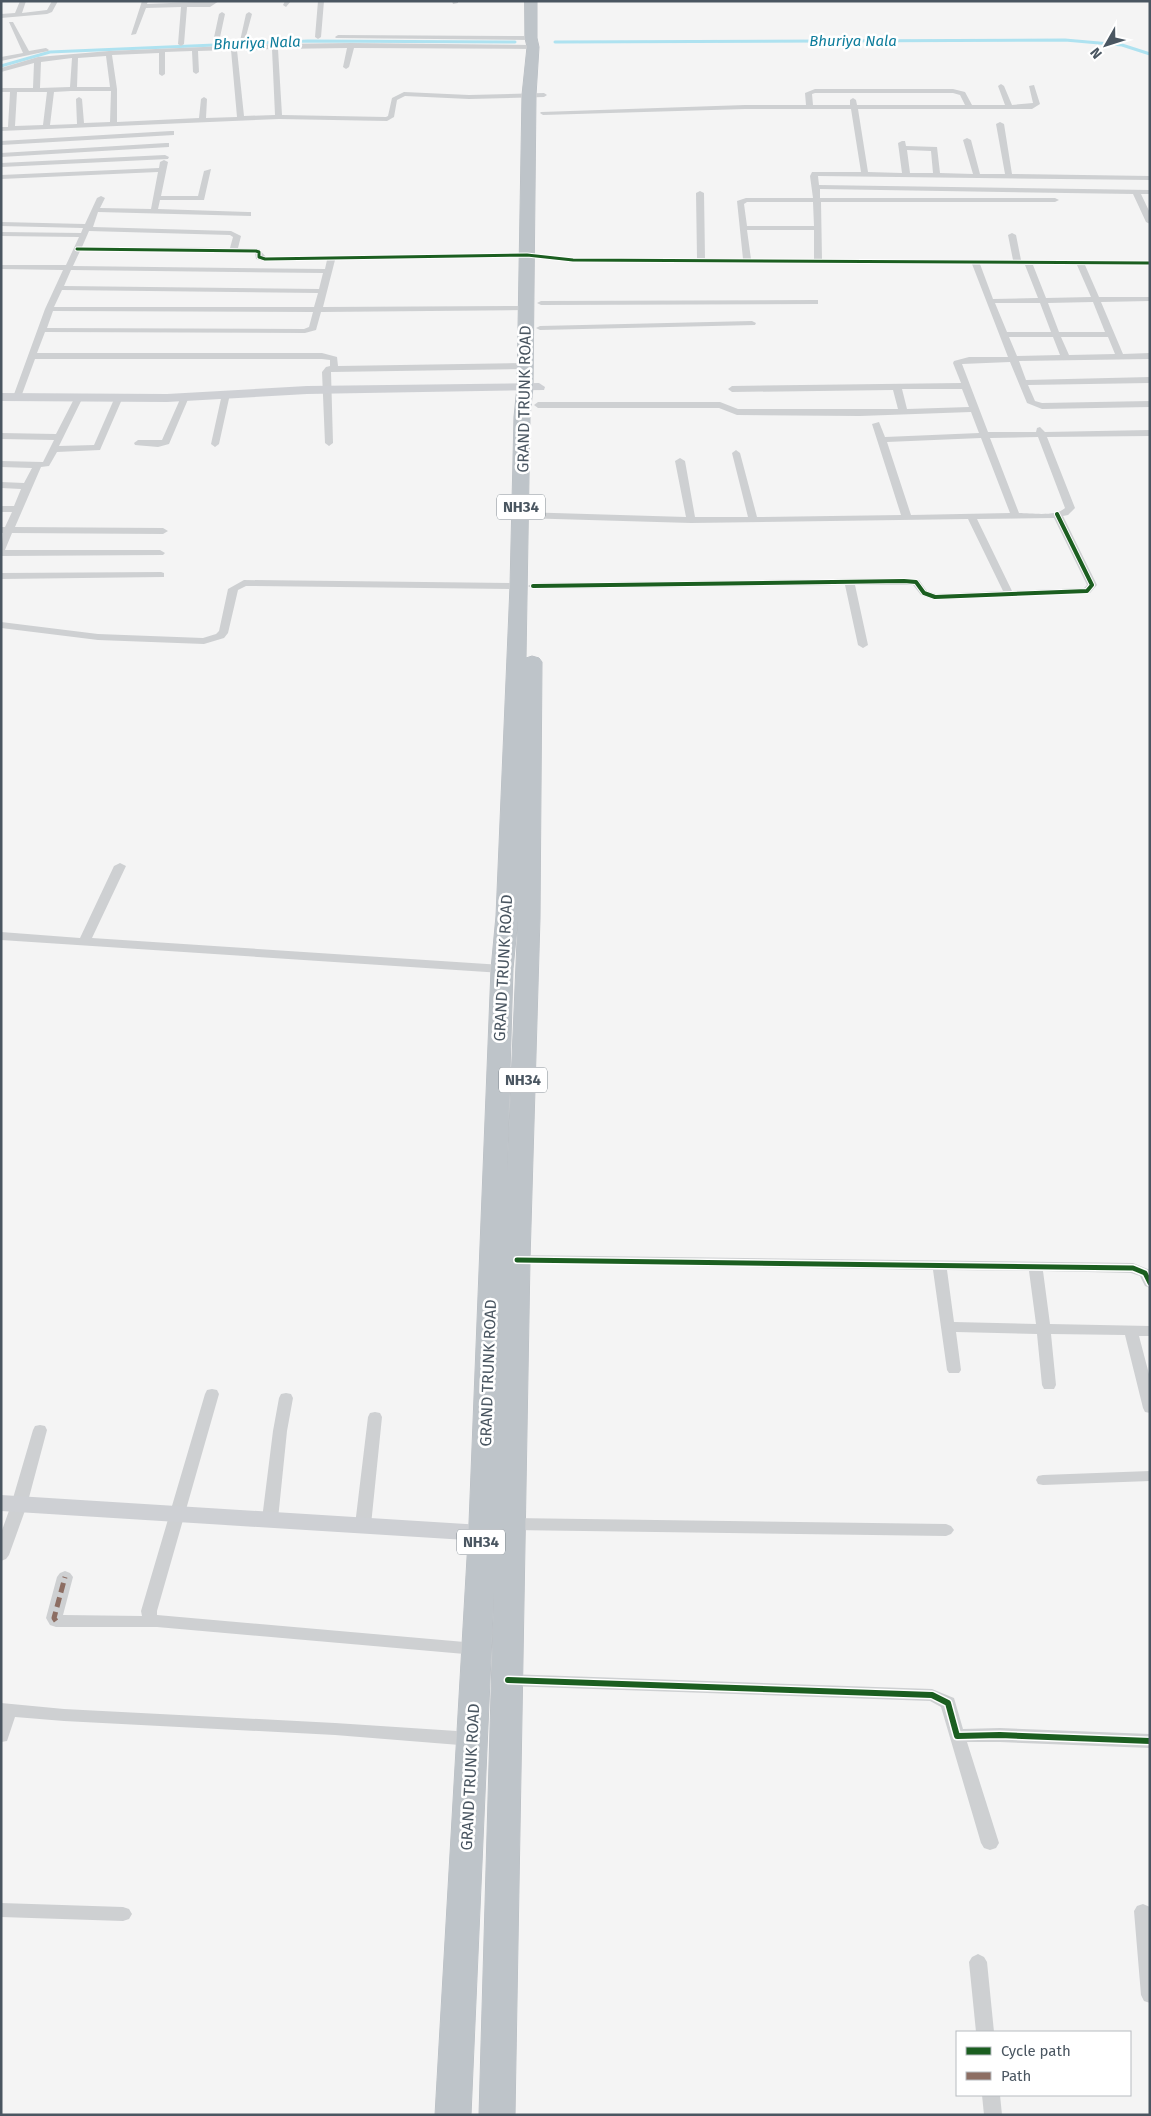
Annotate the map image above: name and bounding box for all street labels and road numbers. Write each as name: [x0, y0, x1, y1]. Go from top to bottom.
street label: GRAND TRUNK ROAD: [513, 325, 535, 473]
road number: NH34: [497, 494, 545, 520]
street label: GRAND TRUNK ROAD: [490, 894, 516, 1042]
road number: NH34: [499, 1068, 547, 1092]
street label: GRAND TRUNK ROAD: [476, 1299, 500, 1447]
road number: NH34: [457, 1530, 505, 1554]
street label: GRAND TRUNK ROAD: [457, 1703, 483, 1851]

